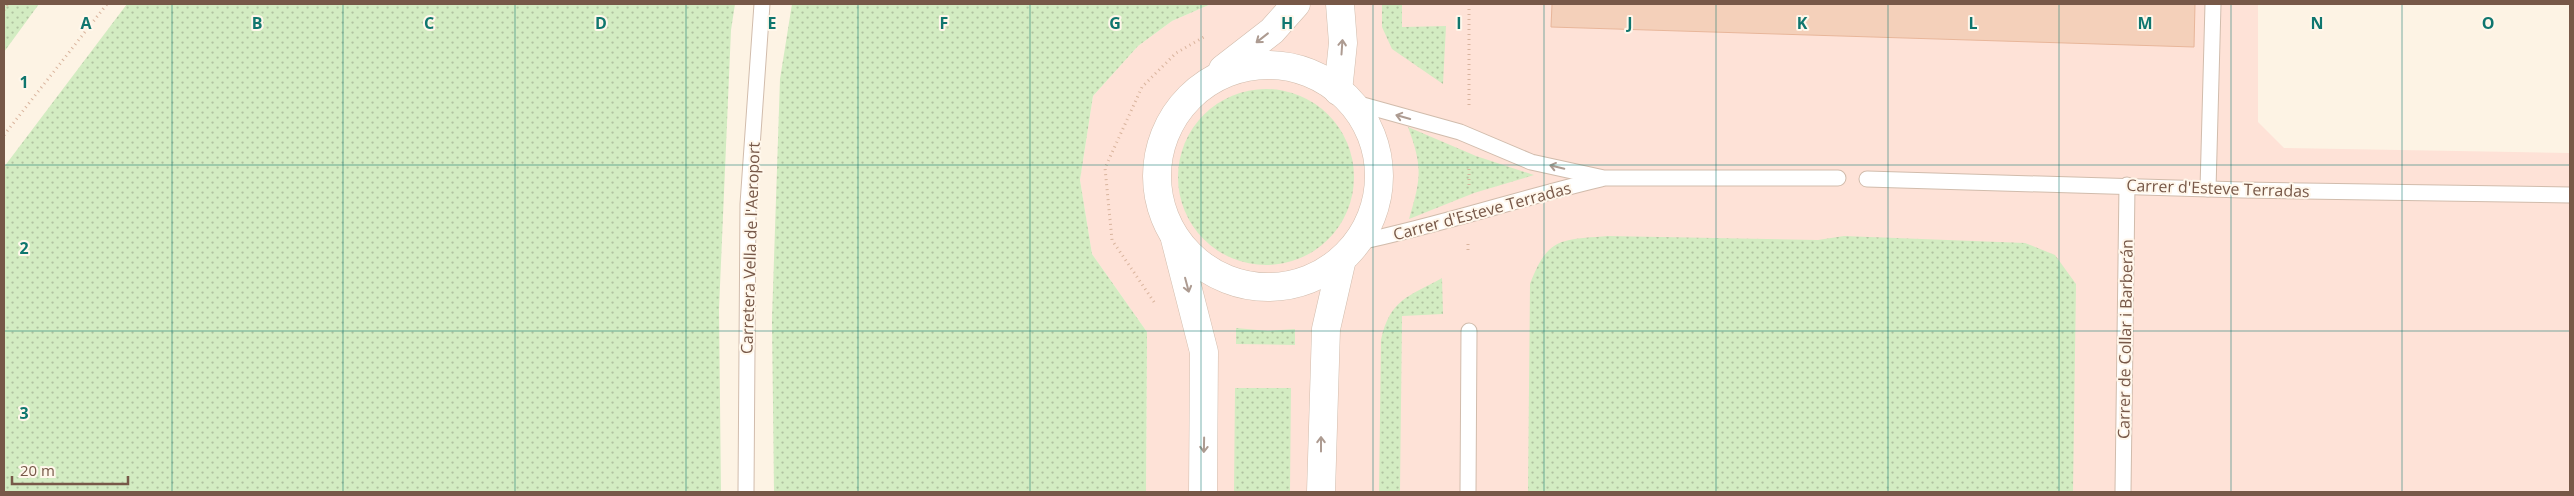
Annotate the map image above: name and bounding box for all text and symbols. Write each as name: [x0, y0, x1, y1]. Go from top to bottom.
text: A: [80, 12, 92, 34]
text: B: [252, 12, 262, 34]
text: C: [424, 12, 434, 34]
text: D: [595, 12, 607, 34]
text: E: [768, 12, 777, 34]
text: F: [940, 12, 948, 34]
text: G: [1109, 12, 1121, 34]
text: H: [1281, 12, 1293, 34]
text: I: [1456, 12, 1462, 34]
text: J: [1625, 12, 1633, 34]
text: K: [1797, 12, 1808, 34]
text: L: [1968, 12, 1978, 34]
text: M: [2137, 12, 2153, 34]
text: N: [2310, 12, 2324, 34]
text: O: [2482, 12, 2494, 34]
one-way arrow: [1256, 33, 1269, 44]
one-way arrow: [1337, 39, 1347, 55]
text: 1: [19, 71, 29, 93]
one-way arrow: [1395, 112, 1411, 122]
street label: Carretera Vella de l'Aeroport: [735, 141, 765, 354]
one-way arrow: [1549, 162, 1565, 172]
street label: Carrer d'Esteve Terradas: [2126, 174, 2310, 202]
street label: Carrer d'Esteve Terradas: [1391, 177, 1573, 245]
text: 2: [19, 237, 29, 259]
street label: Carrer de Collar i Barberán: [2112, 239, 2138, 439]
one-way arrow: [1182, 276, 1192, 292]
text: 3: [19, 402, 29, 424]
one-way arrow: [1199, 436, 1209, 453]
one-way arrow: [1316, 436, 1326, 452]
scale bar: [12, 454, 129, 486]
text: 20 m: [20, 460, 55, 480]

